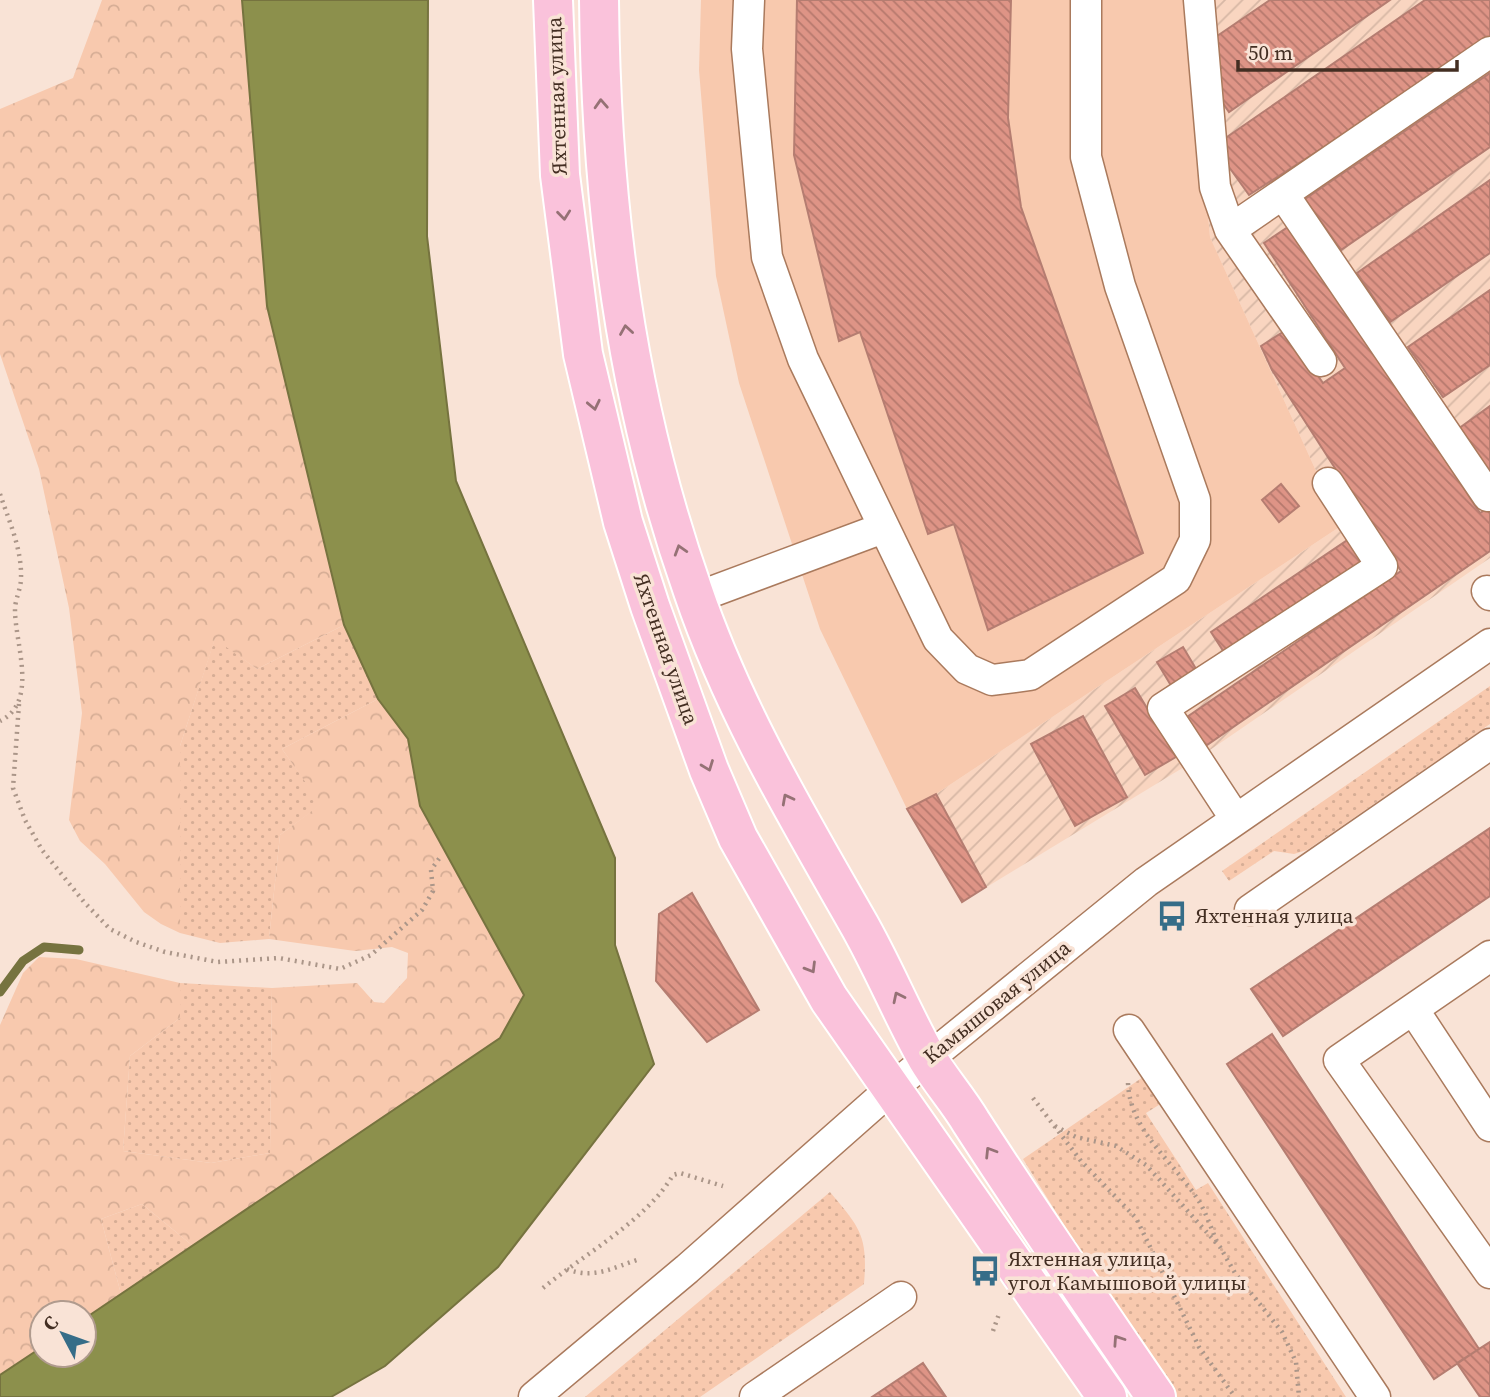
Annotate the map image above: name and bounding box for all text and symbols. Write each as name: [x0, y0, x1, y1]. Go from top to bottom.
street label: Яхтенная улица: [539, 16, 574, 176]
scale bar: [1238, 28, 1457, 72]
text: 50 m: [1248, 38, 1293, 67]
one-way arrow: [593, 98, 608, 109]
one-way arrow: [556, 209, 571, 221]
one-way arrow: [619, 324, 634, 335]
one-way arrow: [585, 398, 600, 410]
one-way arrow: [674, 545, 689, 557]
street label: Яхтенная улица: [627, 569, 706, 729]
one-way arrow: [700, 759, 714, 771]
one-way arrow: [781, 794, 795, 806]
bus stop icon: Яхтенная улица: [1155, 899, 1189, 933]
place label: Яхтенная улица: [1195, 901, 1354, 930]
street label: Камышовая улица: [917, 933, 1077, 1070]
one-way arrow: [803, 961, 816, 974]
one-way arrow: [892, 992, 906, 1004]
one-way arrow: [986, 1146, 999, 1159]
place label: Яхтенная улица, угол Камышовой улицы: [1008, 1244, 1246, 1297]
bus stop icon: Яхтенная улица, угол Камышовой улицы: [968, 1254, 1002, 1288]
north arrow: [28, 1299, 98, 1369]
text: С: [36, 1310, 64, 1336]
one-way arrow: [1113, 1335, 1126, 1348]

